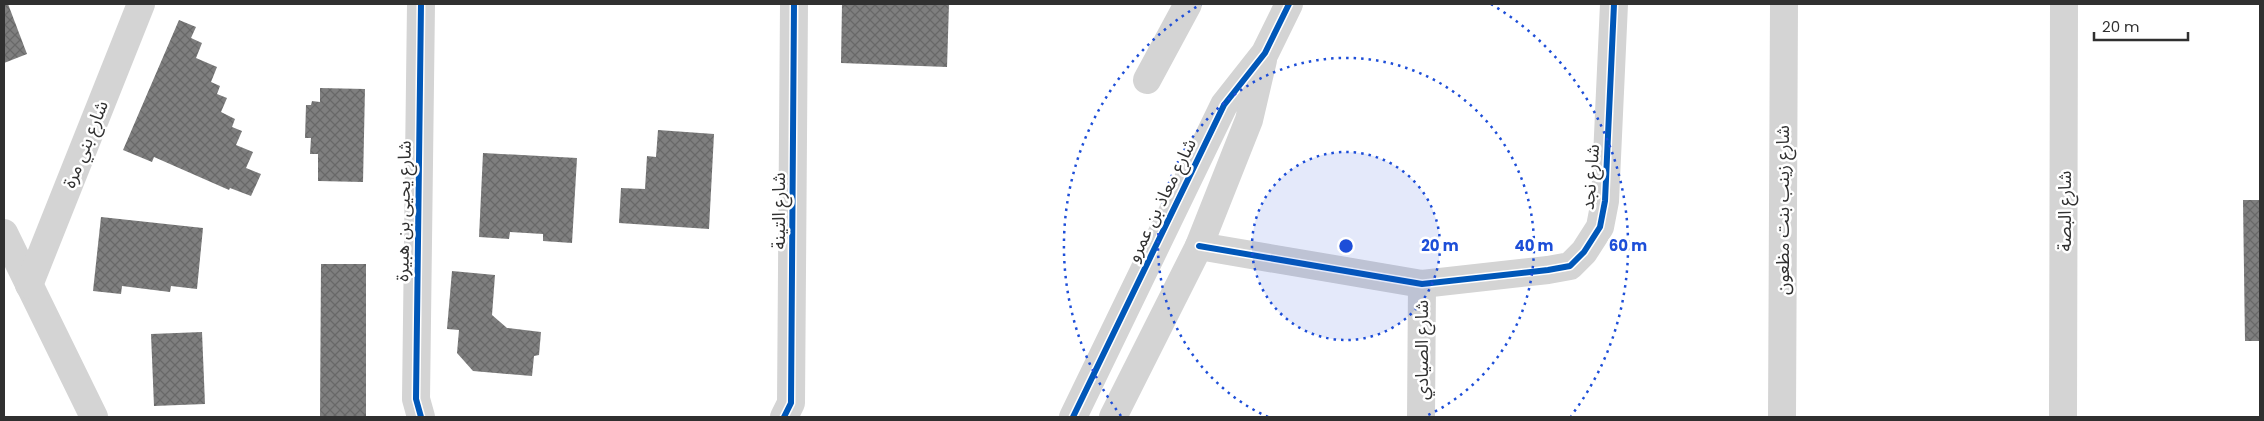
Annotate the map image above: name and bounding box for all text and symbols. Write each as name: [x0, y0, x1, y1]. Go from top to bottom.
scale bar: [2094, 10, 2188, 42]
text: 20 m: [2102, 16, 2140, 37]
street label: شارع بني مرة: [56, 97, 116, 192]
street label: شارع زينب بنت مظعون: [1770, 125, 1797, 295]
street label: شارع معاذ بن عمرو: [1120, 134, 1204, 267]
street label: شارع يحيى بن هبيرة: [389, 140, 419, 282]
street label: شارع نجد: [1575, 143, 1607, 211]
street label: شارع البصة: [2052, 171, 2079, 251]
street label: شارع التينة: [766, 172, 793, 250]
text: 20 m: [1421, 235, 1459, 256]
text: 40 m: [1514, 235, 1554, 256]
text: 60 m: [1609, 235, 1647, 256]
centre of rings: [1337, 237, 1355, 255]
street label: شارع الصيادي: [1409, 300, 1436, 400]

